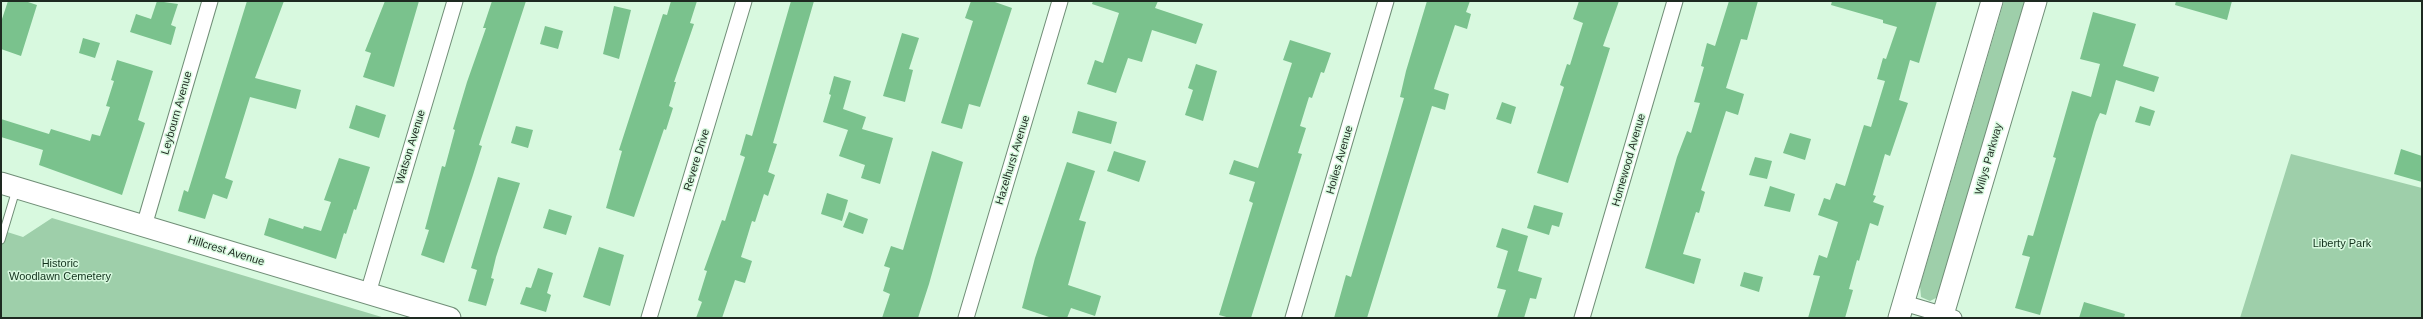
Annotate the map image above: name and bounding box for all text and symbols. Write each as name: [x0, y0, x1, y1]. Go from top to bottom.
street label: Leybourn Avenue: [159, 70, 195, 156]
street label: Watson Avenue: [393, 108, 429, 186]
street label: Homewood Avenue: [1609, 112, 1649, 208]
street label: Hazelhurst Avenue: [993, 114, 1033, 206]
street label: Willys Parkway: [1972, 122, 2006, 196]
street label: Hoiles Avenue: [1324, 124, 1356, 196]
street label: Revere Drive: [681, 127, 713, 193]
street label: Hillcrest Avenue: [186, 233, 266, 269]
park label: Liberty Park: [2313, 237, 2371, 251]
park label: Historic Woodlawn Cemetery: [9, 257, 111, 283]

